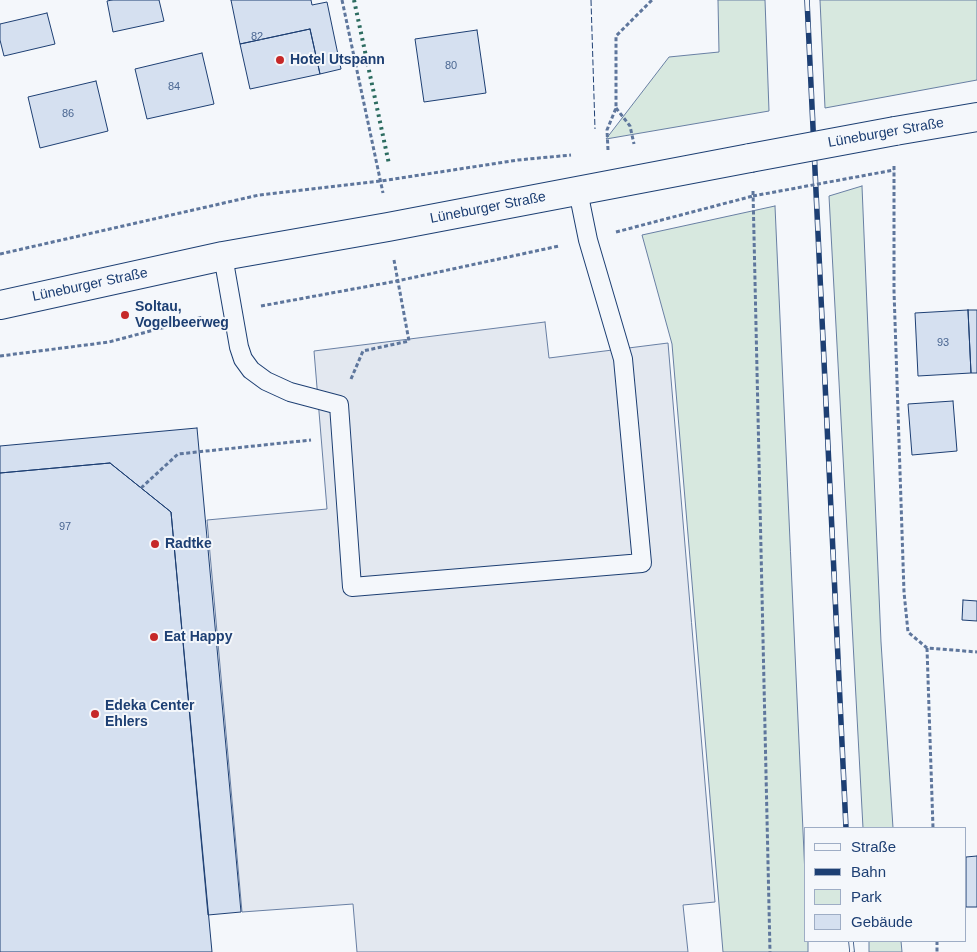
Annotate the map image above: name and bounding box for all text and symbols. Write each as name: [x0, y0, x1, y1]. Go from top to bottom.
house number: 82: [251, 30, 263, 44]
place label: Hotel Utspann: [290, 52, 385, 68]
marker: Hotel Utspann: [274, 54, 286, 66]
house number: 80: [445, 59, 457, 73]
house number: 84: [168, 80, 180, 94]
house number: 86: [62, 107, 74, 121]
street label: Lüneburger Straße: [827, 115, 945, 151]
street label: Lüneburger Straße: [429, 189, 547, 227]
street label: Lüneburger Straße: [31, 265, 149, 305]
place label: Soltau, Vogelbeerweg: [135, 299, 229, 332]
marker: Soltau, Vogelbeerweg: [119, 309, 131, 321]
house number: 93: [937, 336, 949, 350]
house number: 97: [59, 520, 71, 534]
place label: Radtke: [165, 536, 212, 552]
marker: Radtke: [149, 538, 161, 550]
place label: Eat Happy: [164, 629, 232, 645]
marker: Eat Happy: [148, 631, 160, 643]
place label: Edeka Center Ehlers: [105, 698, 194, 730]
marker: Edeka Center Ehlers: [89, 708, 101, 720]
legend: [804, 827, 967, 942]
text: Straße: [851, 838, 896, 855]
text: Bahn: [851, 863, 886, 880]
text: Park: [851, 888, 882, 905]
text: Gebäude: [851, 913, 913, 930]

